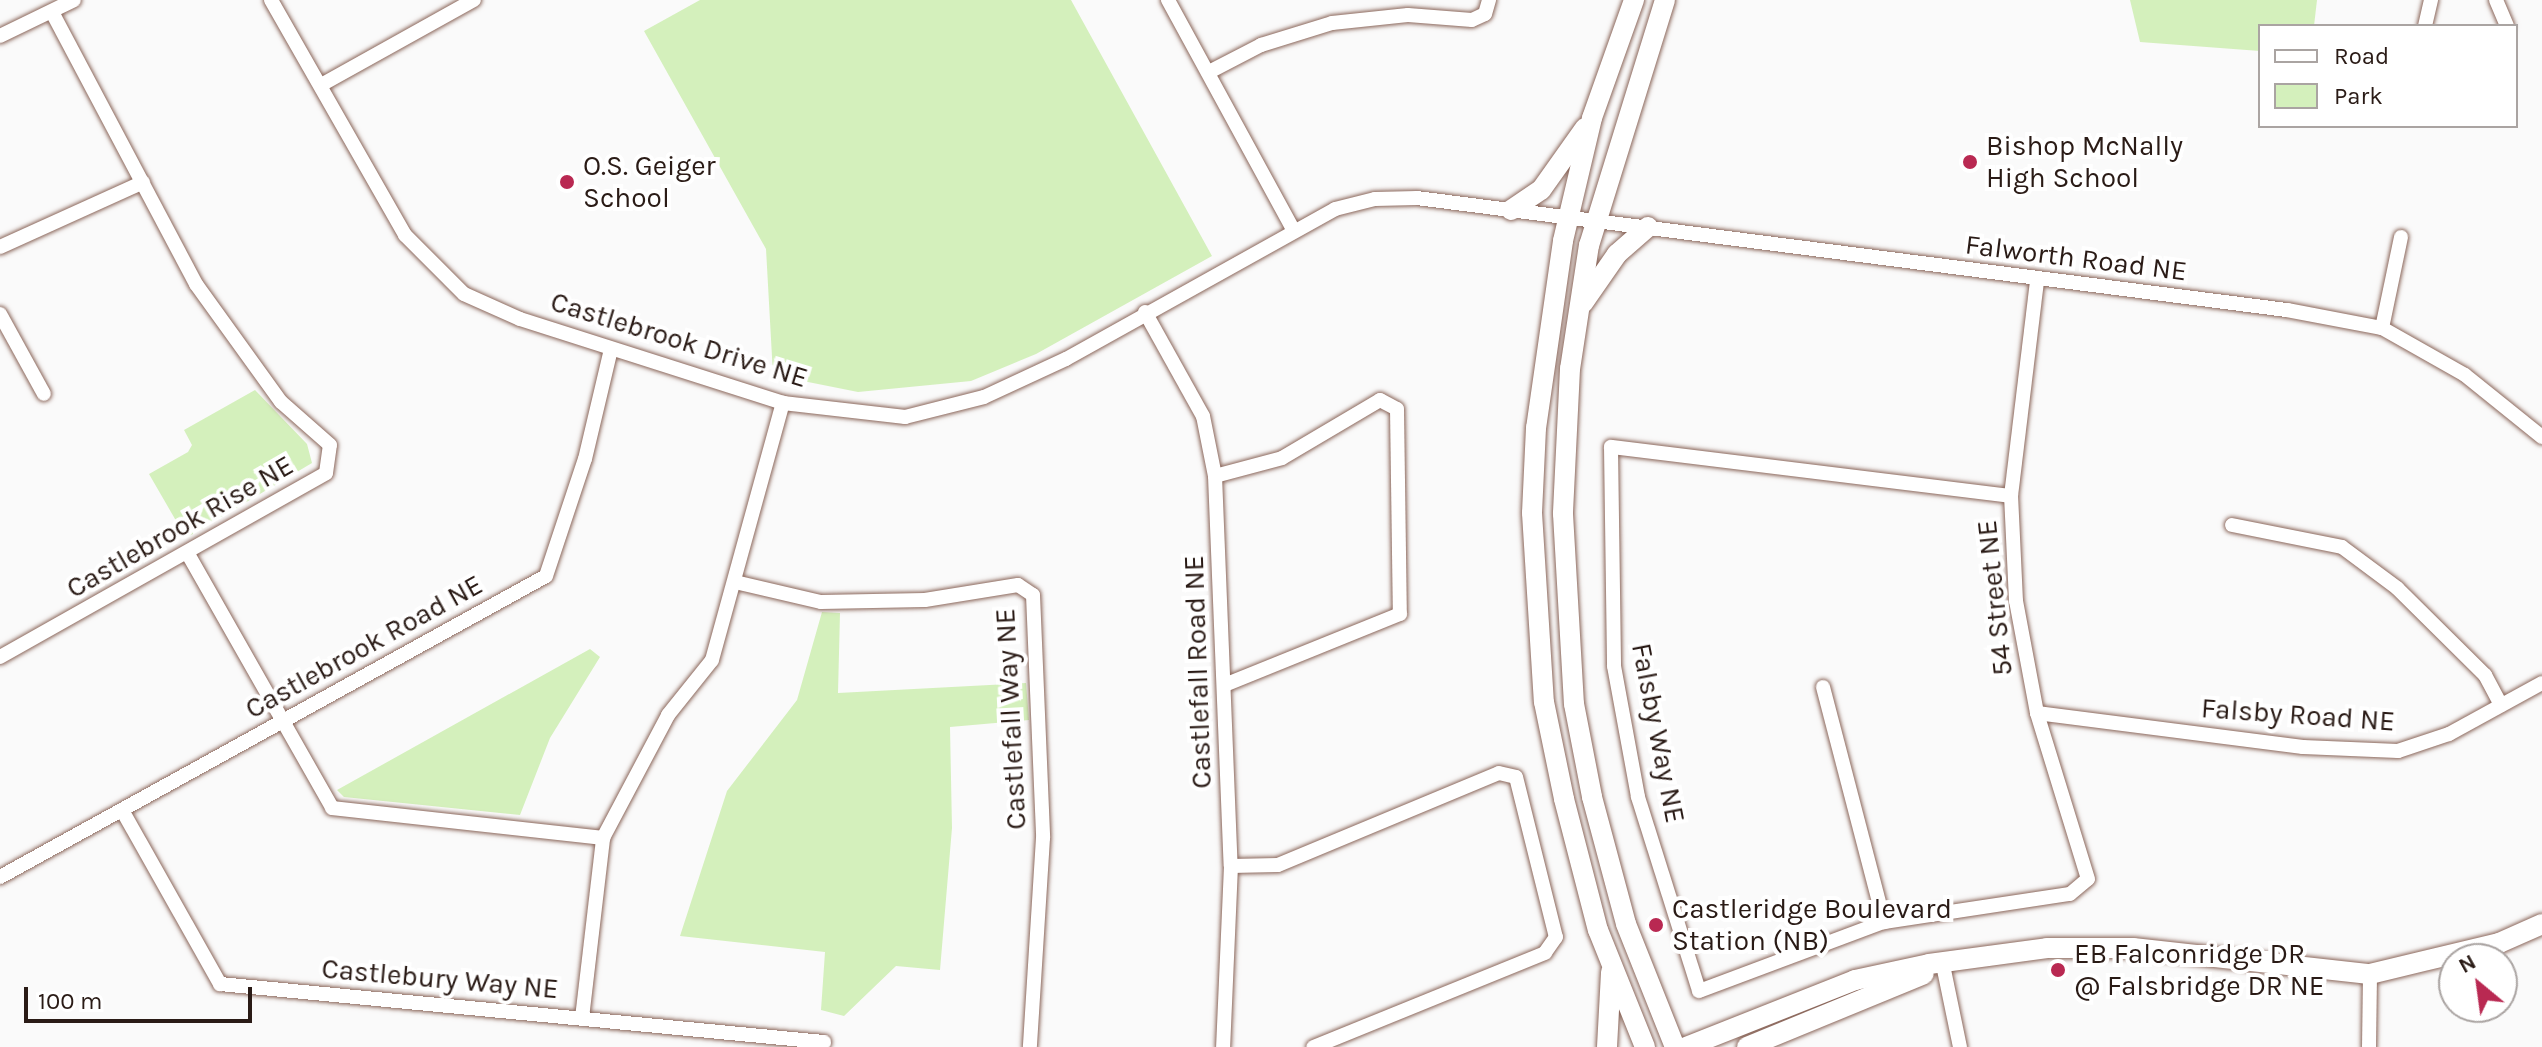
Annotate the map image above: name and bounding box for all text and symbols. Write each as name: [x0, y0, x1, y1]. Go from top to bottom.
legend: [2258, 24, 2518, 128]
text: Road: [2334, 42, 2389, 70]
text: Park: [2334, 82, 2383, 110]
place label: Bishop McNally High School: [1986, 129, 2183, 195]
place label: O.S. Geiger School: [583, 149, 716, 215]
marker: Bishop McNally High School: [1961, 153, 1979, 171]
marker: O.S. Geiger School: [558, 173, 576, 191]
street label: Falworth Road NE: [1963, 228, 2189, 288]
street label: Castlebrook Drive NE: [547, 285, 811, 395]
street label: Castlebrook Rise NE: [61, 448, 299, 606]
street label: 54 Street NE: [1970, 518, 2020, 678]
street label: Castlefall Road NE: [1177, 555, 1219, 789]
street label: Castlebrook Road NE: [240, 568, 488, 726]
street label: Castlefall Way NE: [988, 608, 1034, 830]
street label: Falsby Way NE: [1624, 640, 1692, 826]
street label: Falsby Road NE: [2200, 691, 2396, 739]
place label: Castleridge Boulevard Station (NB): [1672, 892, 1952, 958]
marker: Castleridge Boulevard Station (NB): [1647, 916, 1665, 934]
place label: EB Falconridge DR @ Falsbridge DR NE: [2074, 937, 2325, 1003]
north arrow: [2438, 943, 2518, 1023]
text: N: [2454, 949, 2481, 979]
street label: Castlebury Way NE: [320, 952, 560, 1006]
marker: EB Falconridge DR @ Falsbridge DR NE: [2049, 961, 2067, 979]
scale bar: [28, 971, 256, 1021]
text: 100 m: [38, 987, 103, 1015]

